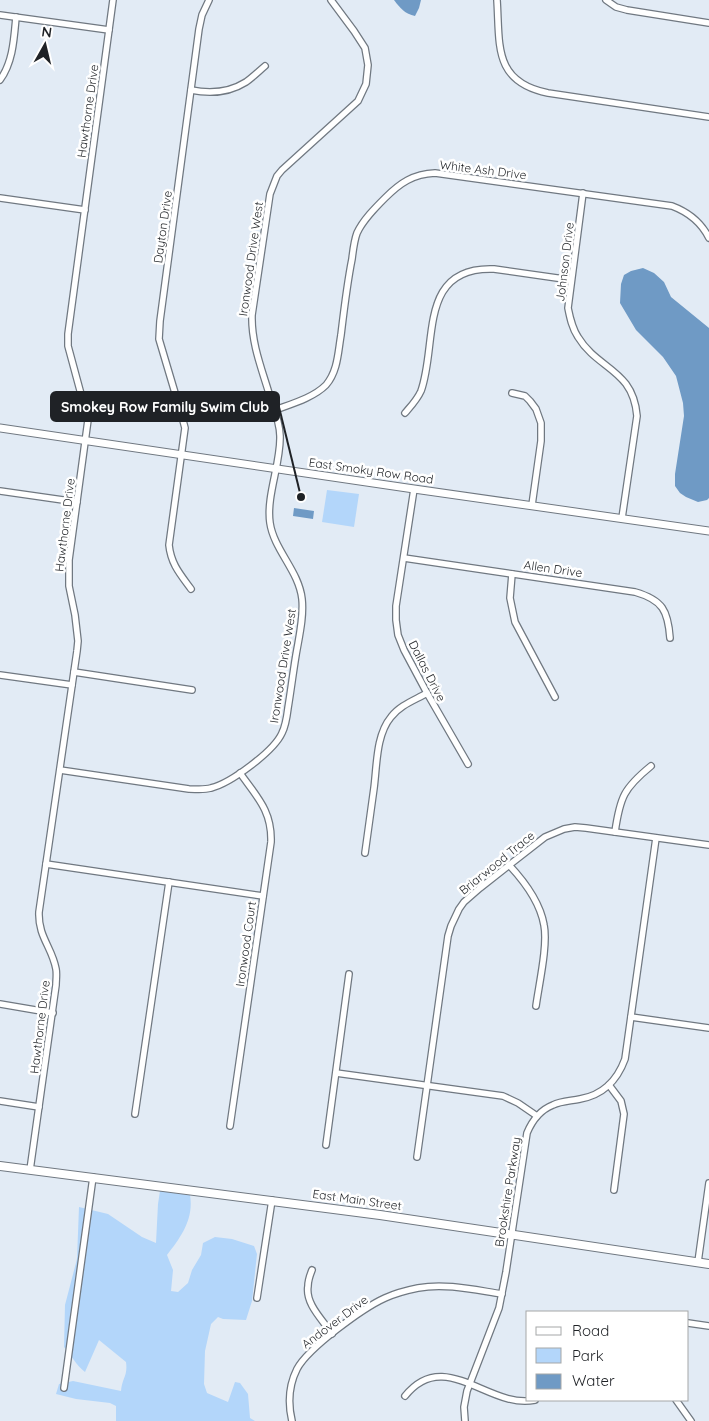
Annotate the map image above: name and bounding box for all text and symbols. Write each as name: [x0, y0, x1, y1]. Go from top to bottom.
north arrow: [20, 20, 70, 70]
text: N: [40, 22, 53, 42]
street label: Hawthorne Drive: [74, 63, 102, 159]
street label: White Ash Drive: [439, 157, 528, 182]
street label: Dayton Drive: [150, 189, 175, 264]
street label: Ironwood Drive West: [235, 201, 266, 317]
street label: Johnson Drive: [552, 221, 577, 302]
callout: Smokey Row Family Swim Club: [51, 392, 279, 421]
text: Smokey Row Family Swim Club: [61, 398, 269, 416]
street label: East Smoky Row Road: [308, 454, 434, 487]
street label: Hawthorne Drive: [51, 477, 78, 573]
street label: Allen Drive: [523, 557, 584, 580]
street label: Ironwood Drive West: [266, 608, 299, 724]
street label: Dallas Drive: [406, 638, 449, 704]
street label: Briarwood Trace: [456, 827, 538, 898]
street label: Ironwood Court: [232, 900, 259, 988]
street label: Hawthorne Drive: [26, 979, 53, 1075]
street label: Brookshire Parkway: [491, 1136, 524, 1248]
street label: East Main Street: [312, 1186, 403, 1213]
street label: Andover Drive: [299, 1292, 371, 1351]
legend: [526, 1311, 689, 1401]
text: Road: [572, 1321, 609, 1340]
text: Park: [572, 1346, 604, 1365]
text: Water: [572, 1371, 615, 1390]

